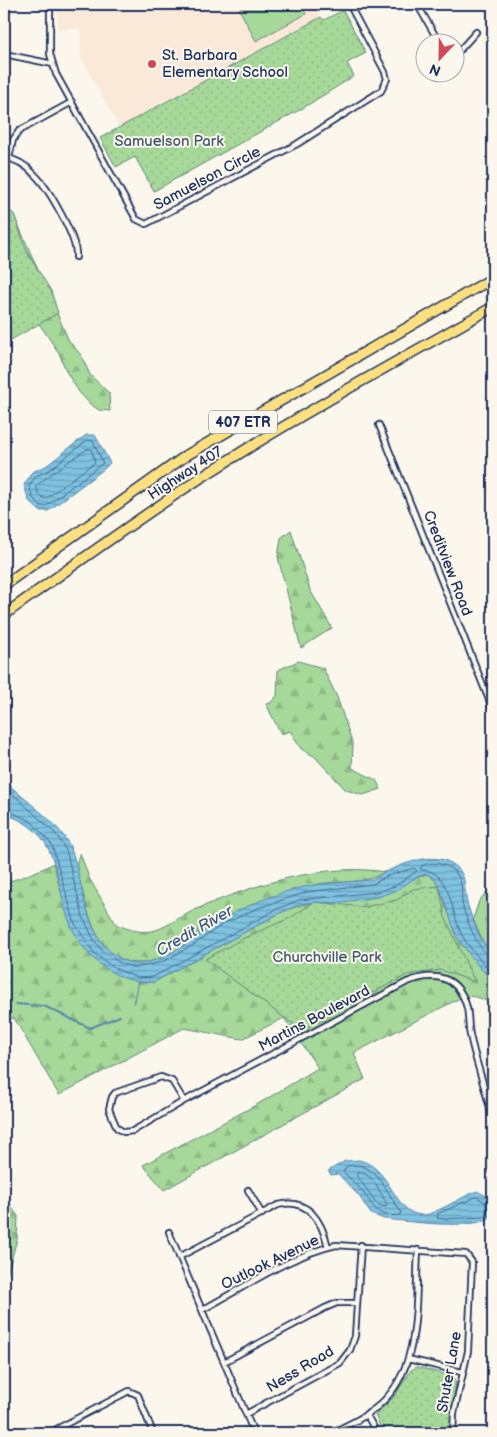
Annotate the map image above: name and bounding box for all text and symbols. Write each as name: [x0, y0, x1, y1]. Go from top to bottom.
north arrow: [414, 32, 464, 82]
place label: St. Barbara Elementary School: [162, 46, 288, 82]
marker: St. Barbara Elementary School: [146, 58, 158, 70]
text: N: [427, 60, 443, 79]
park label: Samuelson Park: [114, 132, 224, 151]
street label: Samuelson Circle: [151, 142, 264, 215]
road number: 407 ETR: [209, 411, 277, 434]
street label: Highway 407: [144, 442, 227, 505]
street label: Creditview Road: [419, 508, 476, 619]
water label: Credit River: [153, 901, 237, 961]
park label: Churchville Park: [273, 948, 382, 967]
street label: Martins Boulevard: [255, 981, 373, 1056]
street label: Outlook Avenue: [218, 1231, 322, 1294]
street label: Shuter Lane: [433, 1330, 466, 1414]
street label: Ness Road: [263, 1342, 337, 1397]

